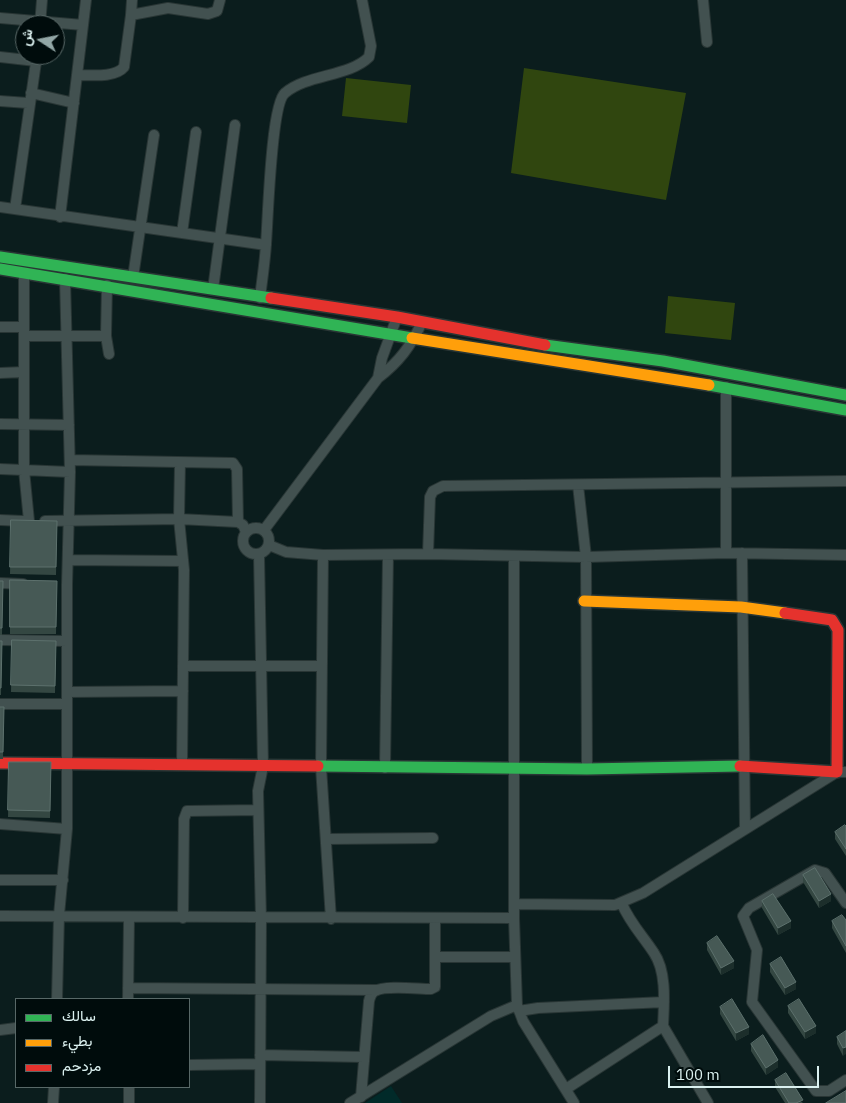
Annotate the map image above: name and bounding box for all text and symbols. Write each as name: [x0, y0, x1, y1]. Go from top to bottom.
north arrow: [15, 15, 65, 65]
text: ش: [16, 27, 37, 47]
legend: [15, 998, 190, 1088]
text: سالك: [62, 1006, 96, 1025]
text: بطيء: [62, 1031, 92, 1050]
text: مزدحم: [62, 1056, 101, 1075]
scale bar: [671, 1056, 822, 1088]
text: 100 m: [676, 1065, 720, 1084]

